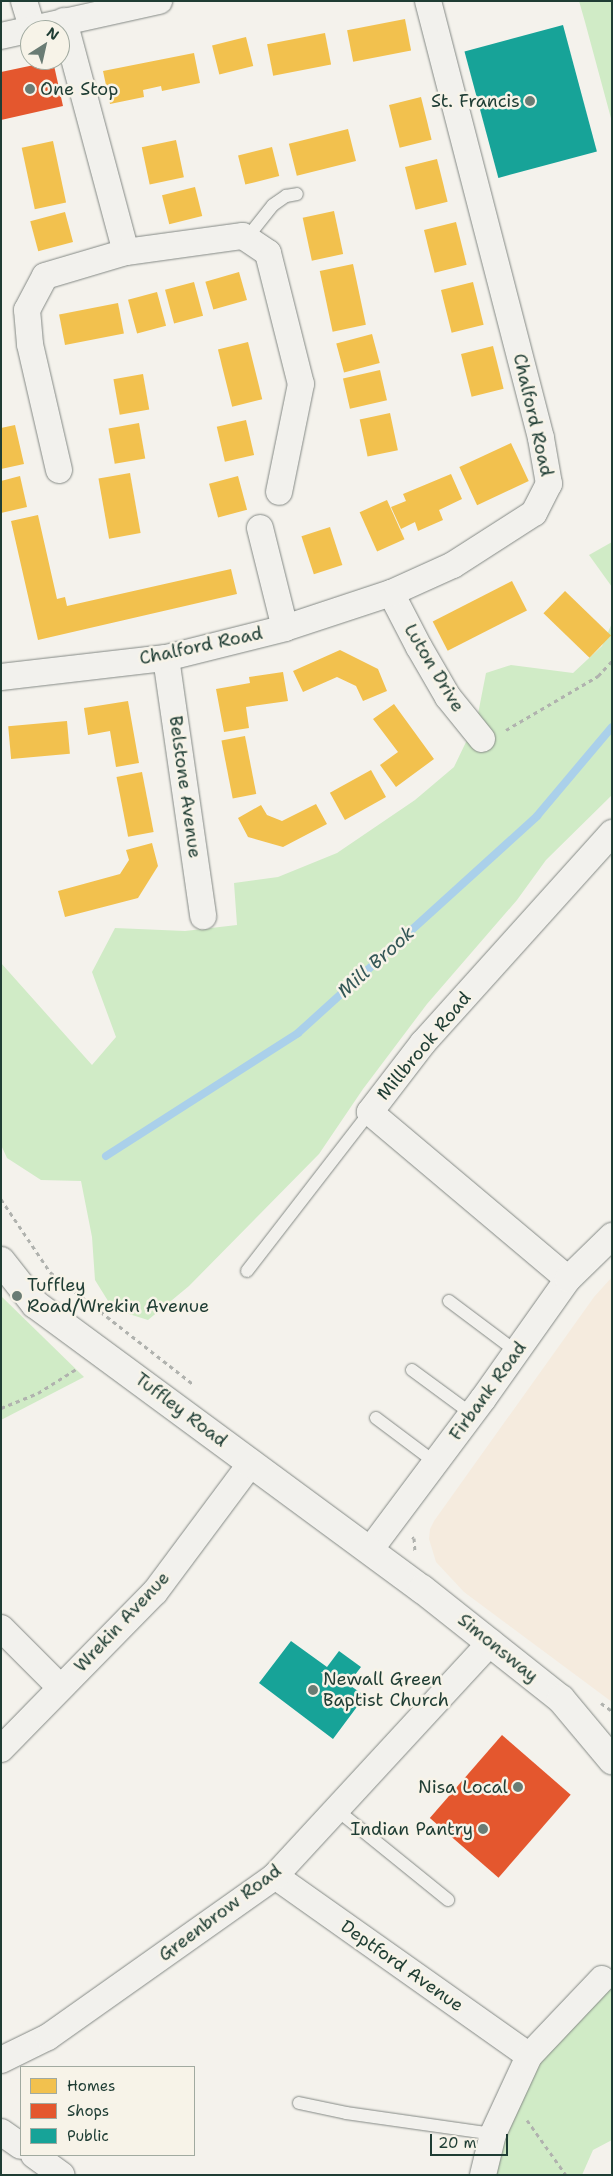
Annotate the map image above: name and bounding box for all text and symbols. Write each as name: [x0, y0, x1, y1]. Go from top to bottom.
north arrow: [20, 20, 70, 70]
text: N: [43, 23, 63, 44]
place label: One Stop: [40, 78, 118, 100]
marker: One Stop: [24, 83, 36, 95]
place label: St. Francis: [431, 90, 520, 112]
marker: St. Francis: [524, 95, 536, 107]
street label: Chalford Road: [508, 351, 558, 479]
street label: Luton Drive: [399, 620, 469, 716]
street label: Chalford Road: [137, 622, 265, 670]
street label: Belstone Avenue: [164, 714, 206, 860]
water label: Mill Brook: [333, 922, 419, 1002]
street label: Millbrook Road: [373, 988, 475, 1104]
place label: Tuffley Road/Wrekin Avenue: [27, 1275, 209, 1318]
marker: Tuffley Road/Wrekin Avenue: [11, 1290, 23, 1302]
street label: Firbank Road: [445, 1337, 531, 1445]
street label: Tuffley Road: [131, 1368, 231, 1452]
street label: Wrekin Avenue: [70, 1567, 174, 1677]
street label: Simonsway: [453, 1609, 543, 1687]
place label: Newall Green Baptist Church: [323, 1669, 449, 1712]
marker: Newall Green Baptist Church: [307, 1684, 319, 1696]
place label: Nisa Local: [418, 1776, 508, 1798]
marker: Nisa Local: [512, 1781, 524, 1793]
place label: Indian Pantry: [350, 1818, 473, 1840]
marker: Indian Pantry: [477, 1823, 489, 1835]
street label: Greenbrow Road: [154, 1860, 286, 1966]
street label: Deptford Avenue: [336, 1916, 468, 2016]
legend: [20, 2066, 195, 2156]
text: Homes: [67, 2076, 115, 2096]
text: Shops: [67, 2101, 109, 2121]
scale bar: [433, 2124, 510, 2156]
text: Public: [67, 2126, 109, 2146]
text: 20 m: [438, 2133, 477, 2153]

